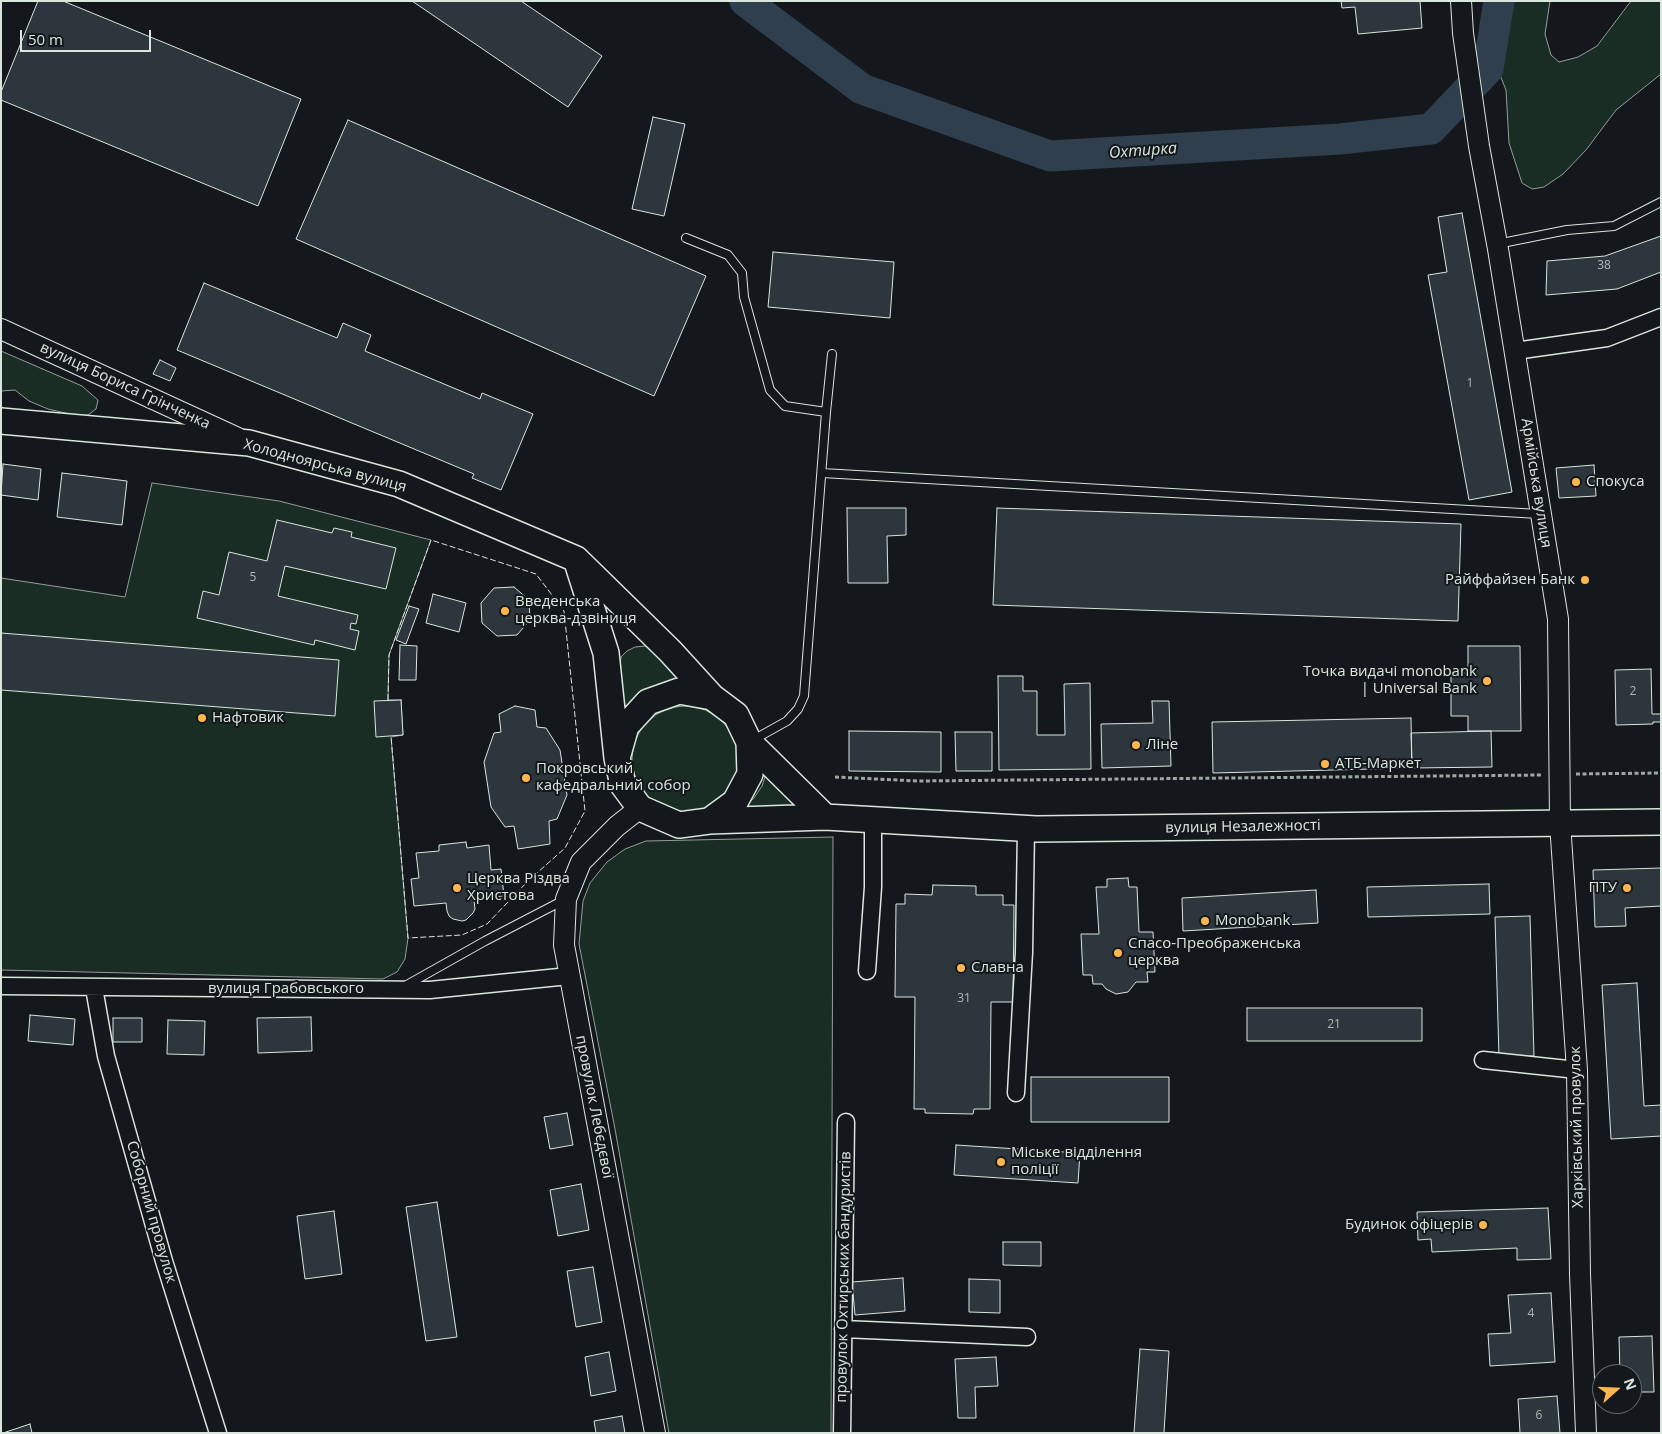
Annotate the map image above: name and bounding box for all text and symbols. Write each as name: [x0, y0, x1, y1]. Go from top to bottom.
scale bar: [22, 20, 154, 52]
text: 50 m: [28, 29, 63, 49]
water label: Охтирка: [1108, 139, 1178, 163]
house number: 38: [1597, 259, 1611, 273]
street label: вулиця Бориса Грінченка: [37, 339, 213, 433]
house number: 1: [1467, 377, 1473, 391]
street label: Армійська вулиця: [1517, 417, 1555, 549]
street label: Холодноярська вулиця: [242, 436, 408, 496]
place label: Спокуса: [1586, 473, 1645, 491]
marker: Спокуса: [1570, 476, 1582, 488]
house number: 5: [250, 571, 256, 585]
place label: Райффайзен Банк: [1445, 571, 1575, 589]
marker: Райффайзен Банк: [1579, 574, 1591, 586]
place label: Введенська церква-дзвіниця: [515, 593, 637, 628]
marker: Введенська церква-дзвіниця: [499, 605, 511, 617]
place label: Точка видачі monobank | Universal Bank: [1303, 663, 1477, 698]
marker: Точка видачі monobank | Universal Bank: [1481, 675, 1493, 687]
house number: 2: [1630, 685, 1636, 699]
place label: Нафтовик: [212, 709, 284, 727]
marker: Нафтовик: [196, 712, 208, 724]
place label: Ліне: [1146, 736, 1178, 754]
marker: Ліне: [1130, 739, 1142, 751]
place label: АТБ-Маркет: [1335, 755, 1421, 773]
marker: АТБ-Маркет: [1319, 758, 1331, 770]
place label: Покровський кафедральний собор: [536, 760, 691, 795]
marker: Покровський кафедральний собор: [520, 772, 532, 784]
street label: вулиця Незалежності: [1165, 817, 1321, 837]
place label: Церква Різдва Христова: [467, 870, 570, 905]
place label: ПТУ: [1589, 879, 1617, 897]
marker: Церква Різдва Христова: [451, 882, 463, 894]
marker: ПТУ: [1621, 882, 1633, 894]
place label: Monobank: [1215, 912, 1290, 930]
marker: Monobank: [1199, 915, 1211, 927]
place label: Спасо-Преображенська церква: [1128, 935, 1301, 970]
marker: Спасо-Преображенська церква: [1112, 947, 1124, 959]
place label: Славна: [971, 959, 1024, 977]
marker: Славна: [955, 962, 967, 974]
street label: вулиця Грабовського: [208, 980, 364, 998]
house number: 31: [957, 992, 971, 1006]
house number: 21: [1327, 1018, 1341, 1032]
street label: провулок Лебєдєвої: [571, 1034, 617, 1180]
street label: Харківський провулок: [1567, 1046, 1587, 1208]
street label: Соборний провулок: [122, 1139, 180, 1285]
place label: Міське відділення поліції: [1011, 1144, 1142, 1179]
street label: провулок Охтирських бандуристів: [833, 1151, 855, 1403]
marker: Міське відділення поліції: [995, 1156, 1007, 1168]
place label: Будинок офіцерів: [1345, 1216, 1473, 1234]
marker: Будинок офіцерів: [1477, 1219, 1489, 1231]
house number: 4: [1528, 1307, 1534, 1321]
north arrow: [1592, 1364, 1642, 1414]
text: N: [1620, 1375, 1641, 1393]
house number: 6: [1536, 1409, 1542, 1423]

